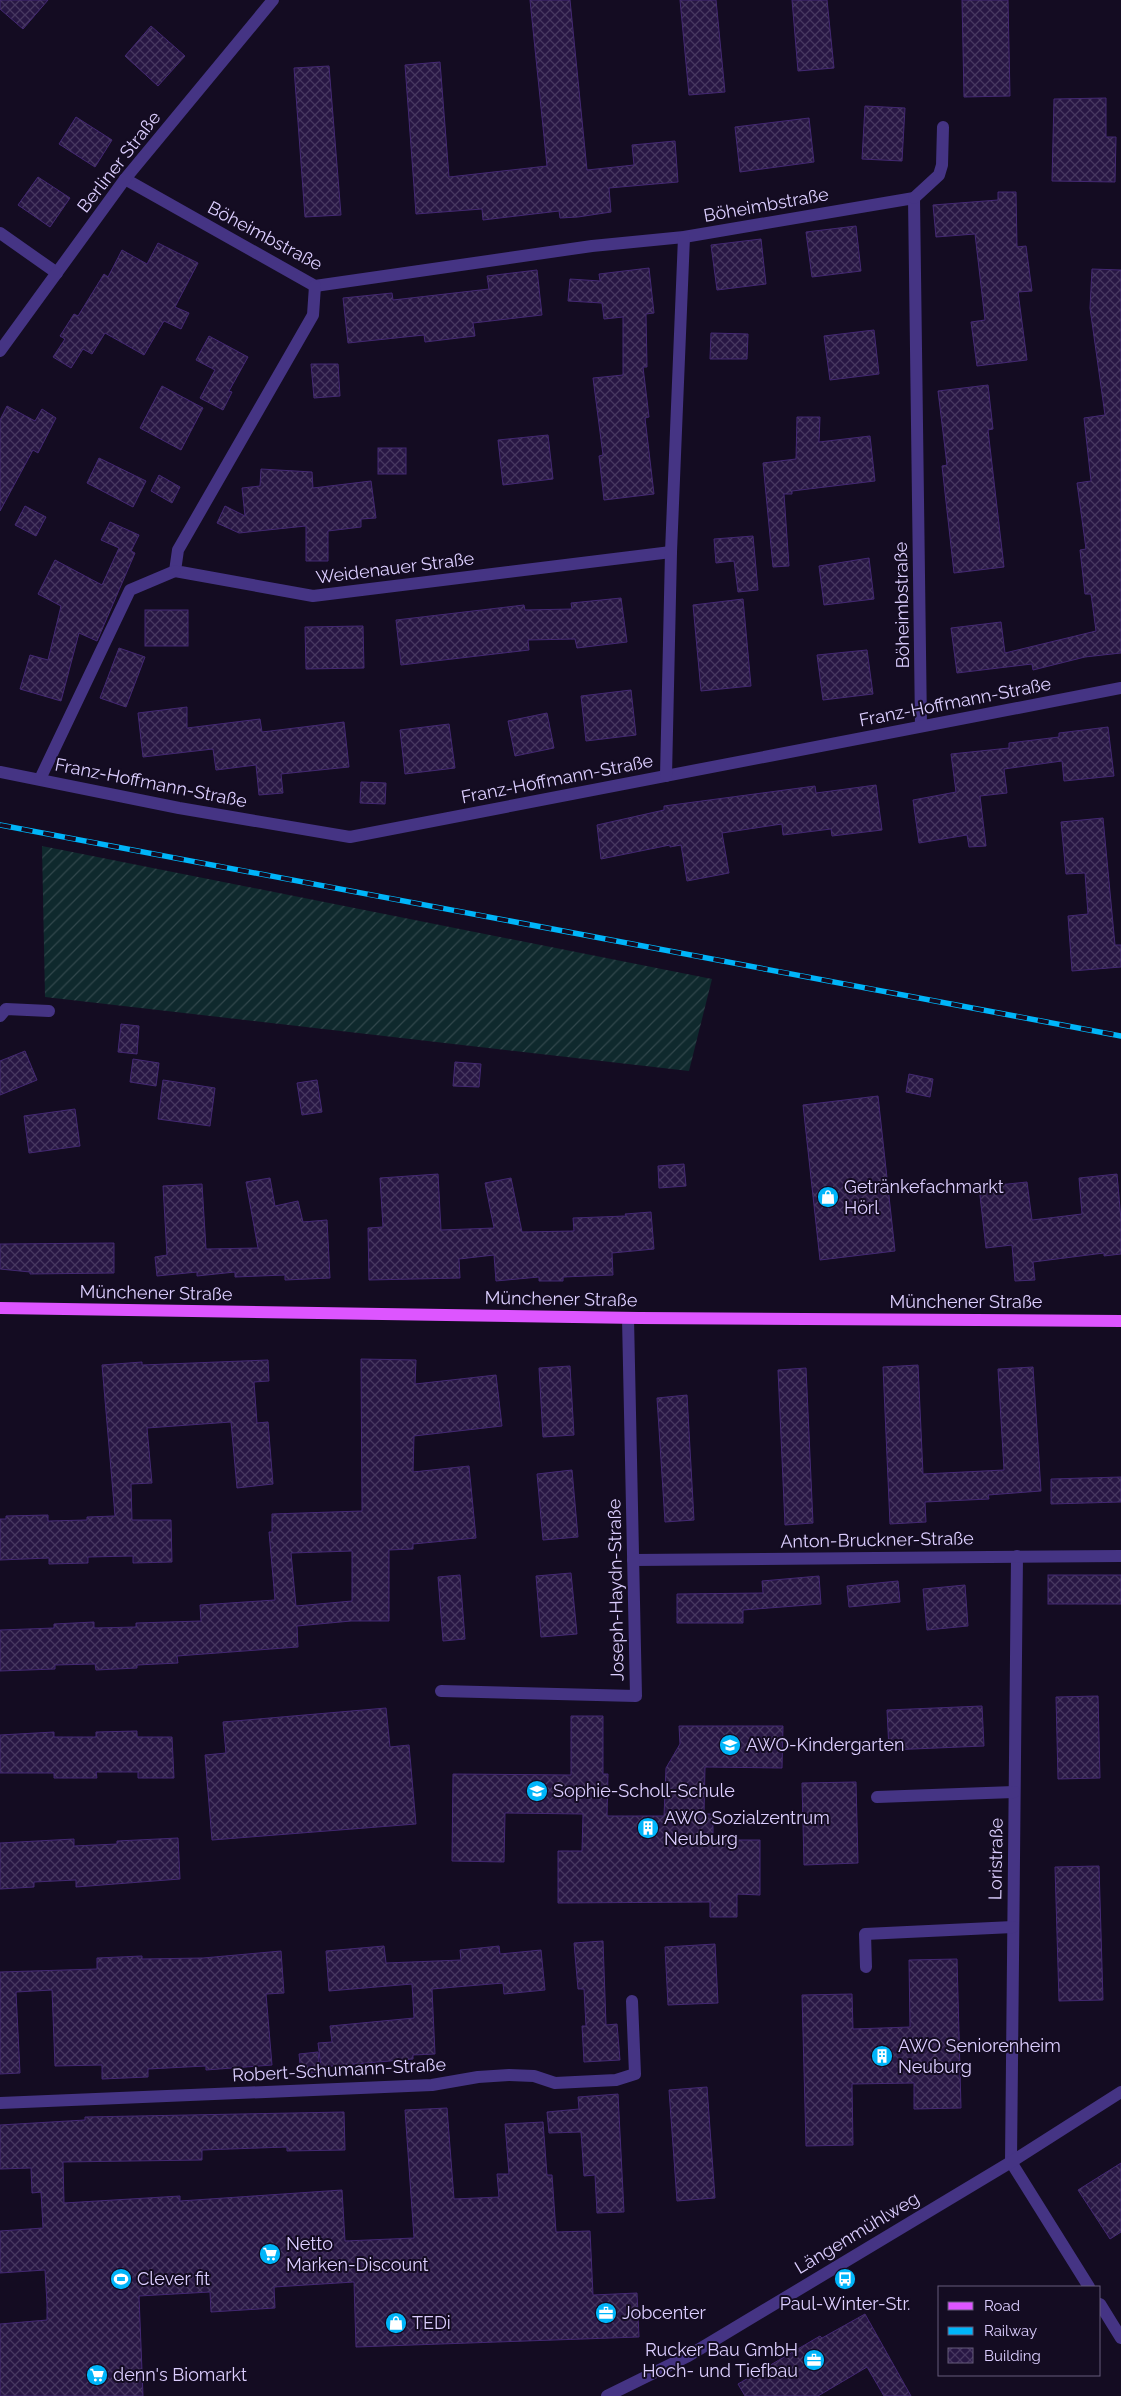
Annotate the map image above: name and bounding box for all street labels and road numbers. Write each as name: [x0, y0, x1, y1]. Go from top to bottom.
street label: Berliner Straße: [73, 107, 165, 216]
street label: Böheimbstraße: [702, 183, 831, 226]
street label: Böheimbstraße: [204, 197, 326, 275]
street label: Böheimbstraße: [890, 541, 913, 669]
street label: Weidenauer Straße: [315, 547, 476, 588]
street label: Franz-Hoffmann-Straße: [857, 673, 1053, 730]
street label: Franz-Hoffmann-Straße: [459, 750, 655, 807]
street label: Franz-Hoffmann-Straße: [53, 754, 249, 812]
street label: Münchener Straße: [79, 1281, 233, 1304]
street label: Münchener Straße: [484, 1287, 638, 1310]
street label: Münchener Straße: [890, 1291, 1043, 1312]
street label: Joseph-Haydn-Straße: [603, 1498, 628, 1681]
street label: Anton-Bruckner-Straße: [780, 1527, 974, 1552]
street label: Loristraße: [984, 1817, 1007, 1900]
street label: Robert-Schumann-Straße: [232, 2053, 447, 2086]
street label: Längenmühlweg: [791, 2187, 923, 2278]

